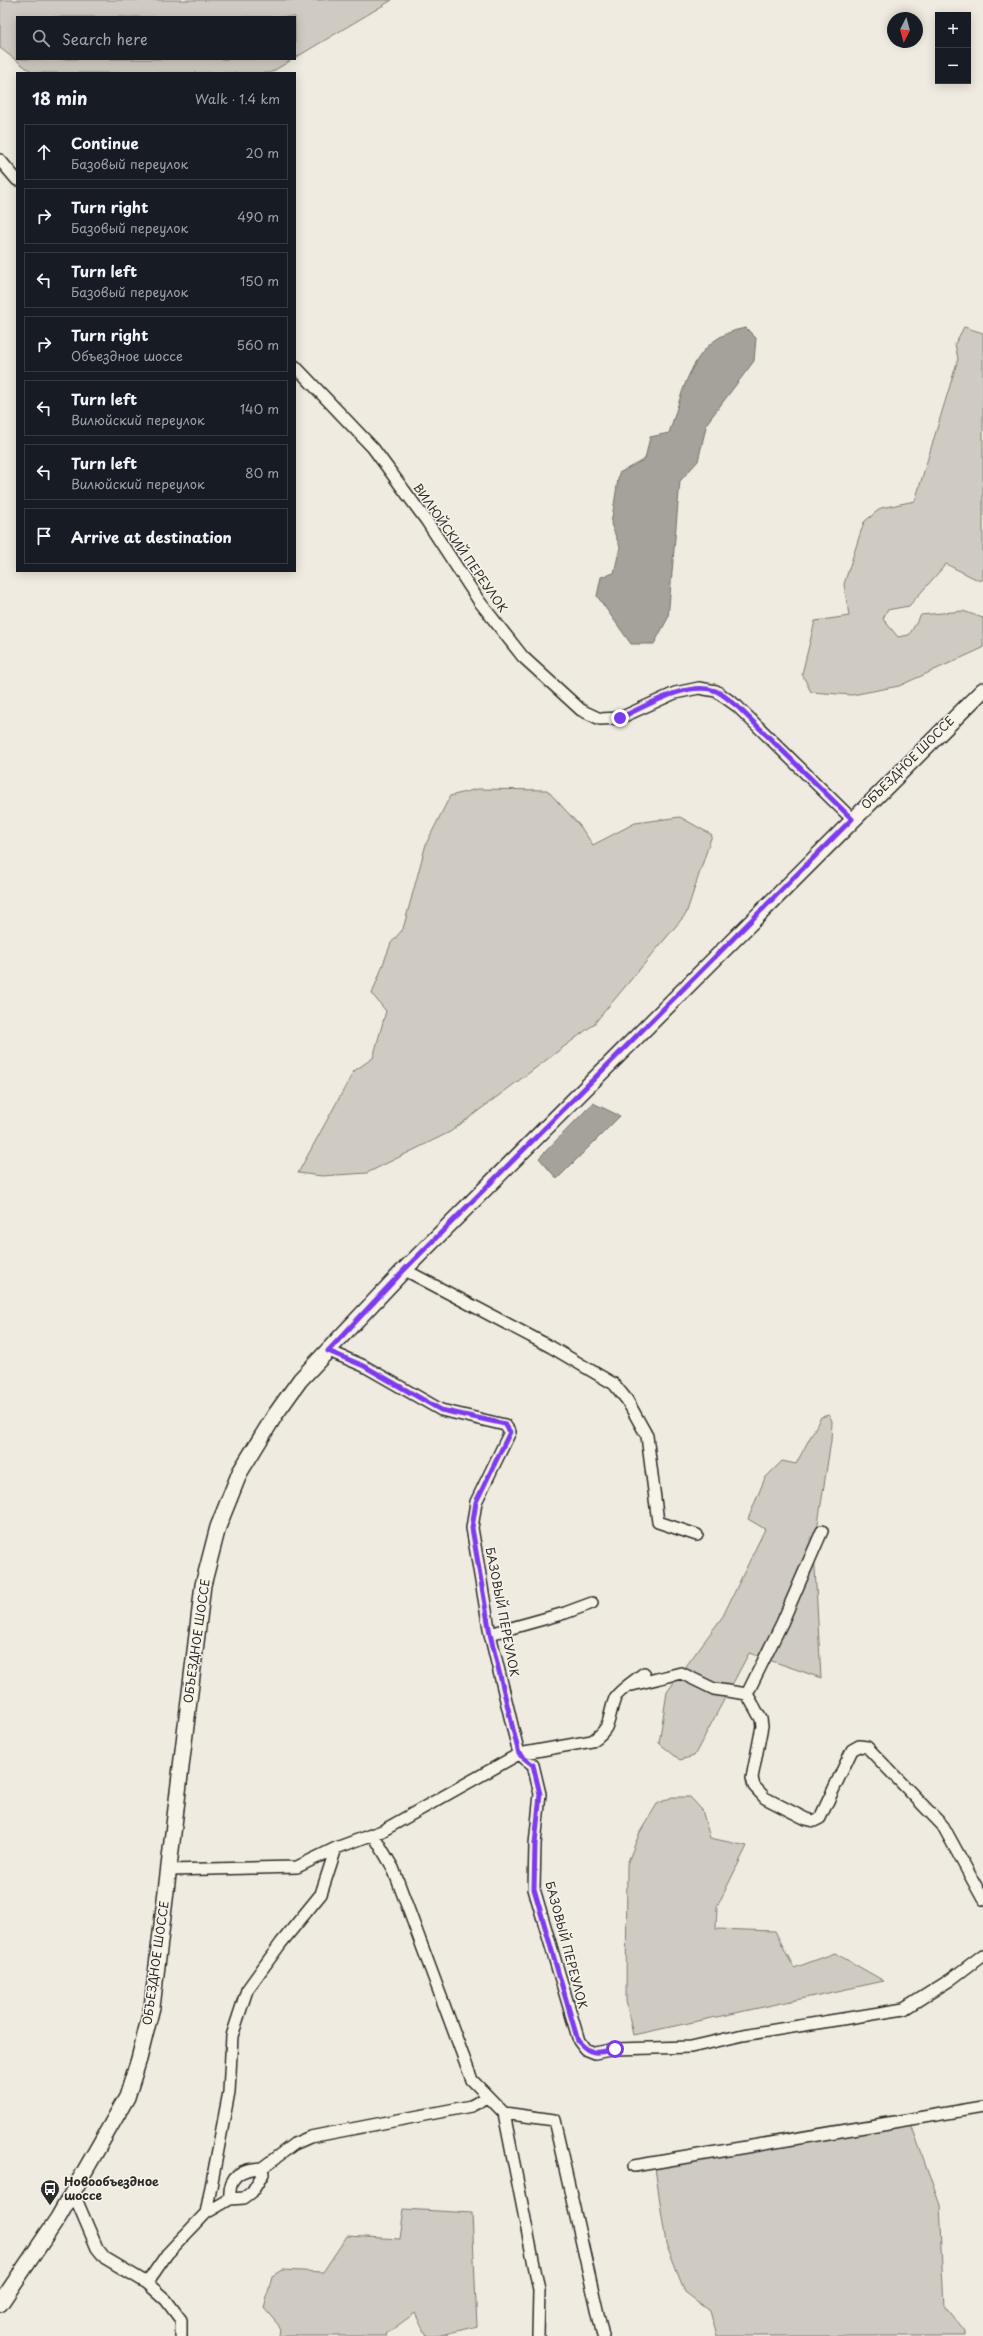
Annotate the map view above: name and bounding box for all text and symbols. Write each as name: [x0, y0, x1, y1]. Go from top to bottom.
north arrow: [887, 12, 923, 48]
map controls: [935, 12, 971, 84]
button: +: [935, 12, 971, 48]
search box: [16, 16, 296, 60]
icon: search: [30, 27, 52, 49]
text: Search here: [62, 27, 148, 50]
button: −: [935, 48, 971, 84]
text: 18 min: [32, 85, 88, 111]
text: Walk · 1.4 km: [195, 89, 280, 108]
text: Continue: [71, 131, 139, 154]
icon: ahead: [33, 141, 55, 163]
text: 20 m: [245, 143, 279, 162]
text: Базовый переулок: [71, 154, 188, 173]
text: Turn right: [71, 195, 148, 218]
icon: right: [33, 205, 55, 227]
text: 490 m: [237, 207, 279, 226]
text: Базовый переулок: [71, 218, 188, 237]
text: Turn left: [71, 259, 137, 282]
icon: left: [33, 269, 55, 291]
text: 150 m: [240, 271, 279, 290]
text: Базовый переулок: [71, 282, 188, 301]
text: Turn right: [71, 323, 148, 346]
icon: right: [33, 333, 55, 355]
text: 560 m: [237, 335, 279, 354]
text: Объездное шоссе: [71, 346, 183, 365]
text: Turn left: [71, 387, 137, 410]
icon: left: [33, 397, 55, 419]
text: 140 m: [240, 399, 279, 418]
text: Вилюйский переулок: [71, 410, 205, 429]
text: Turn left: [71, 451, 137, 474]
icon: left: [33, 461, 55, 483]
text: 80 m: [245, 463, 279, 482]
text: Вилюйский переулок: [71, 474, 205, 493]
street label: ВИЛЮЙСКИЙ ПЕРЕУЛОК: [409, 479, 512, 616]
icon: arrive: [33, 525, 55, 547]
text: Arrive at destination: [71, 525, 232, 548]
route end: [611, 709, 629, 727]
street label: ОБЪЕЗДНОЕ ШОССЕ: [857, 712, 958, 813]
street label: БАЗОВЫЙ ПЕРЕУЛОК: [482, 1546, 524, 1678]
street label: ОБЪЕЗДНОЕ ШОССЕ: [178, 1577, 214, 1704]
street label: БАЗОВЫЙ ПЕРЕУЛОК: [541, 1879, 593, 2011]
street label: ОБЪЕЗДНОЕ ШОССЕ: [137, 1899, 173, 2026]
route start: [606, 2040, 624, 2058]
place label: Новообъездное шоссе: [64, 2172, 159, 2204]
bus stop icon: Новообъездное шоссе: [39, 2178, 61, 2206]

